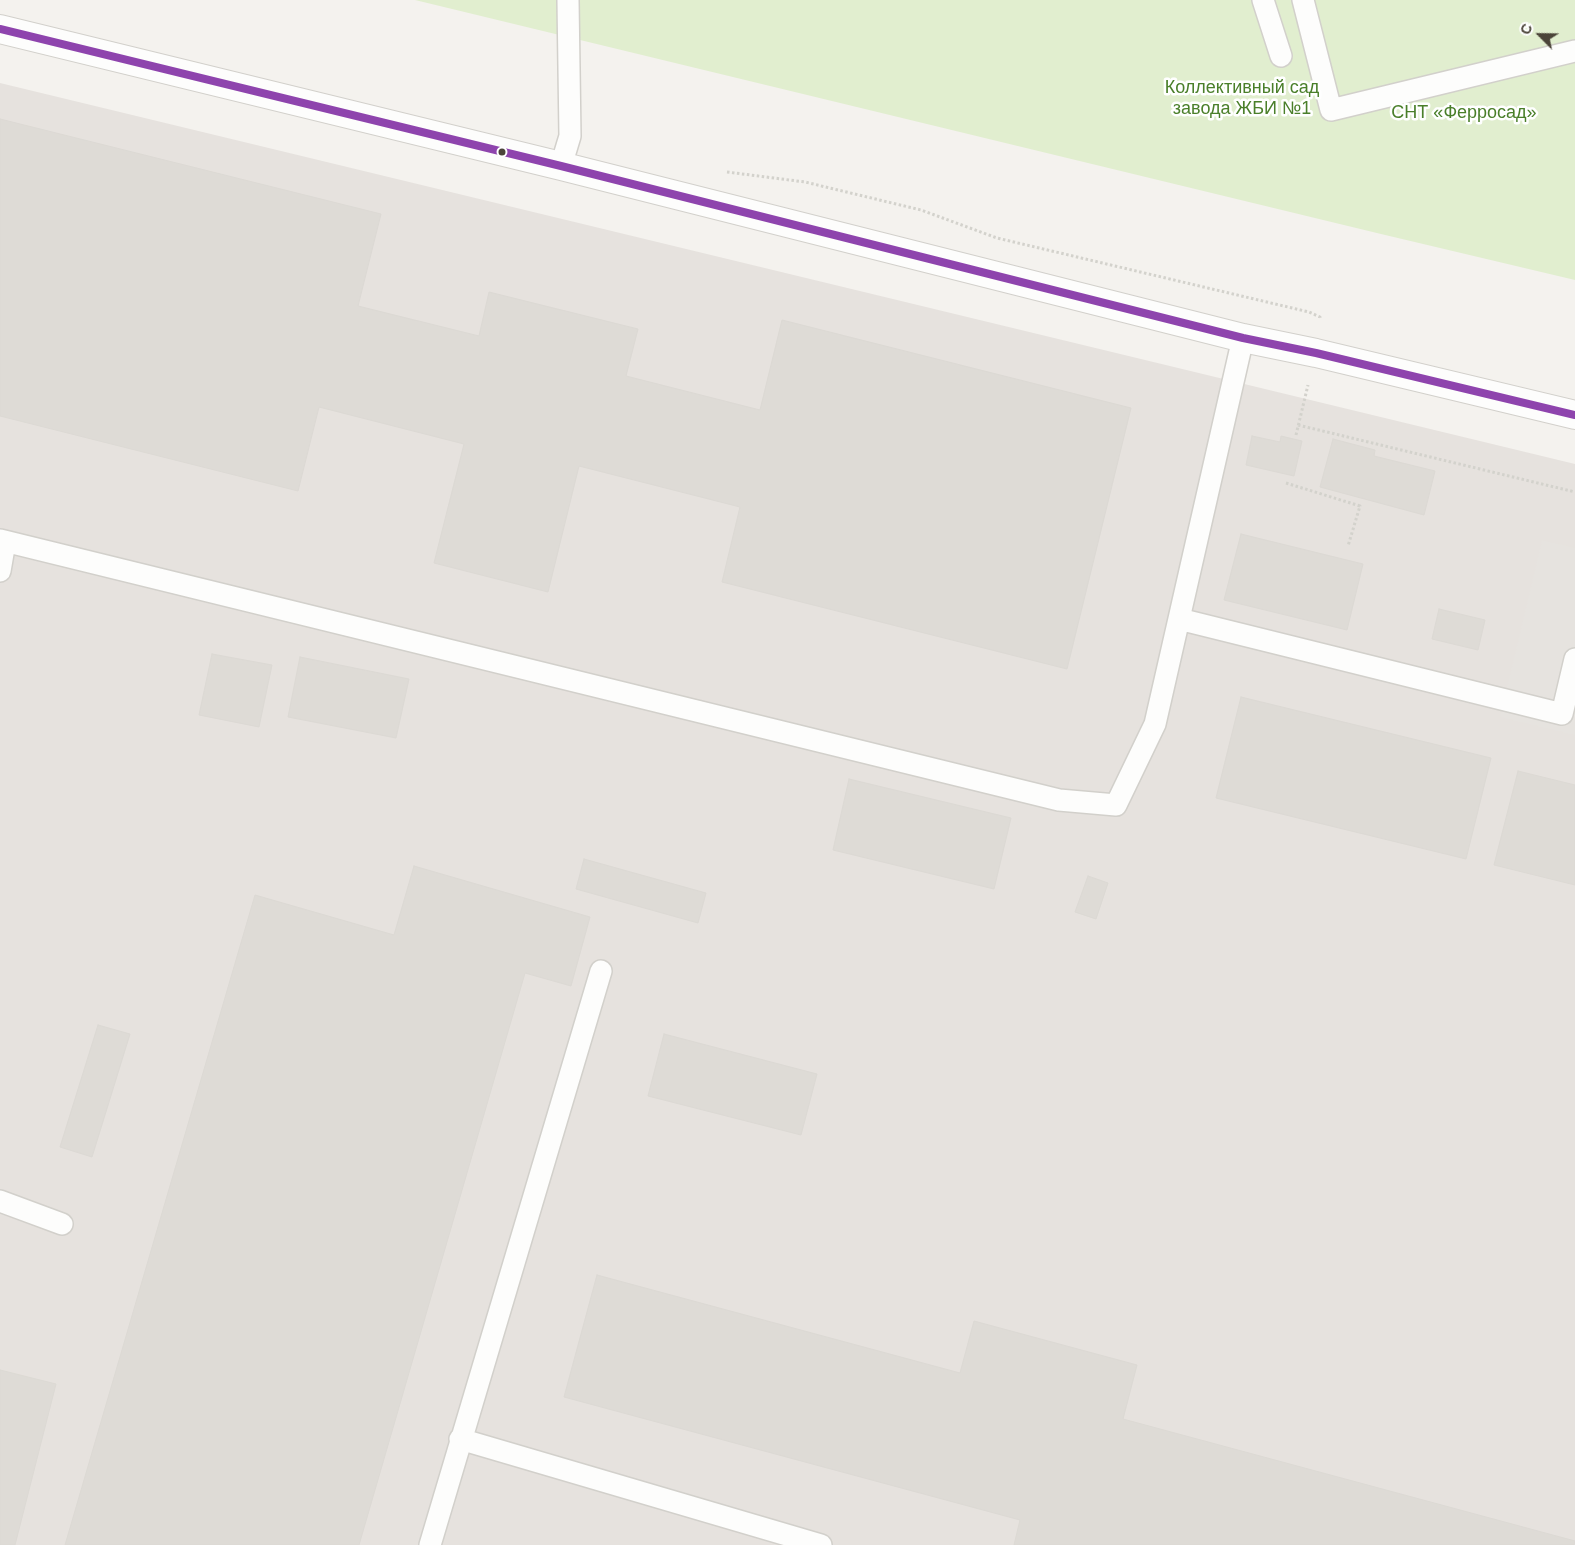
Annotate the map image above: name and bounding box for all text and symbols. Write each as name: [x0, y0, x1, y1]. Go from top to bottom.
north arrow: [1515, 10, 1565, 60]
text: С: [1517, 21, 1536, 37]
park label: Коллективный сад завода ЖБИ №1: [1165, 77, 1319, 120]
park label: СНТ «Ферросад»: [1391, 102, 1537, 124]
unlabelled marker: [497, 147, 507, 157]

